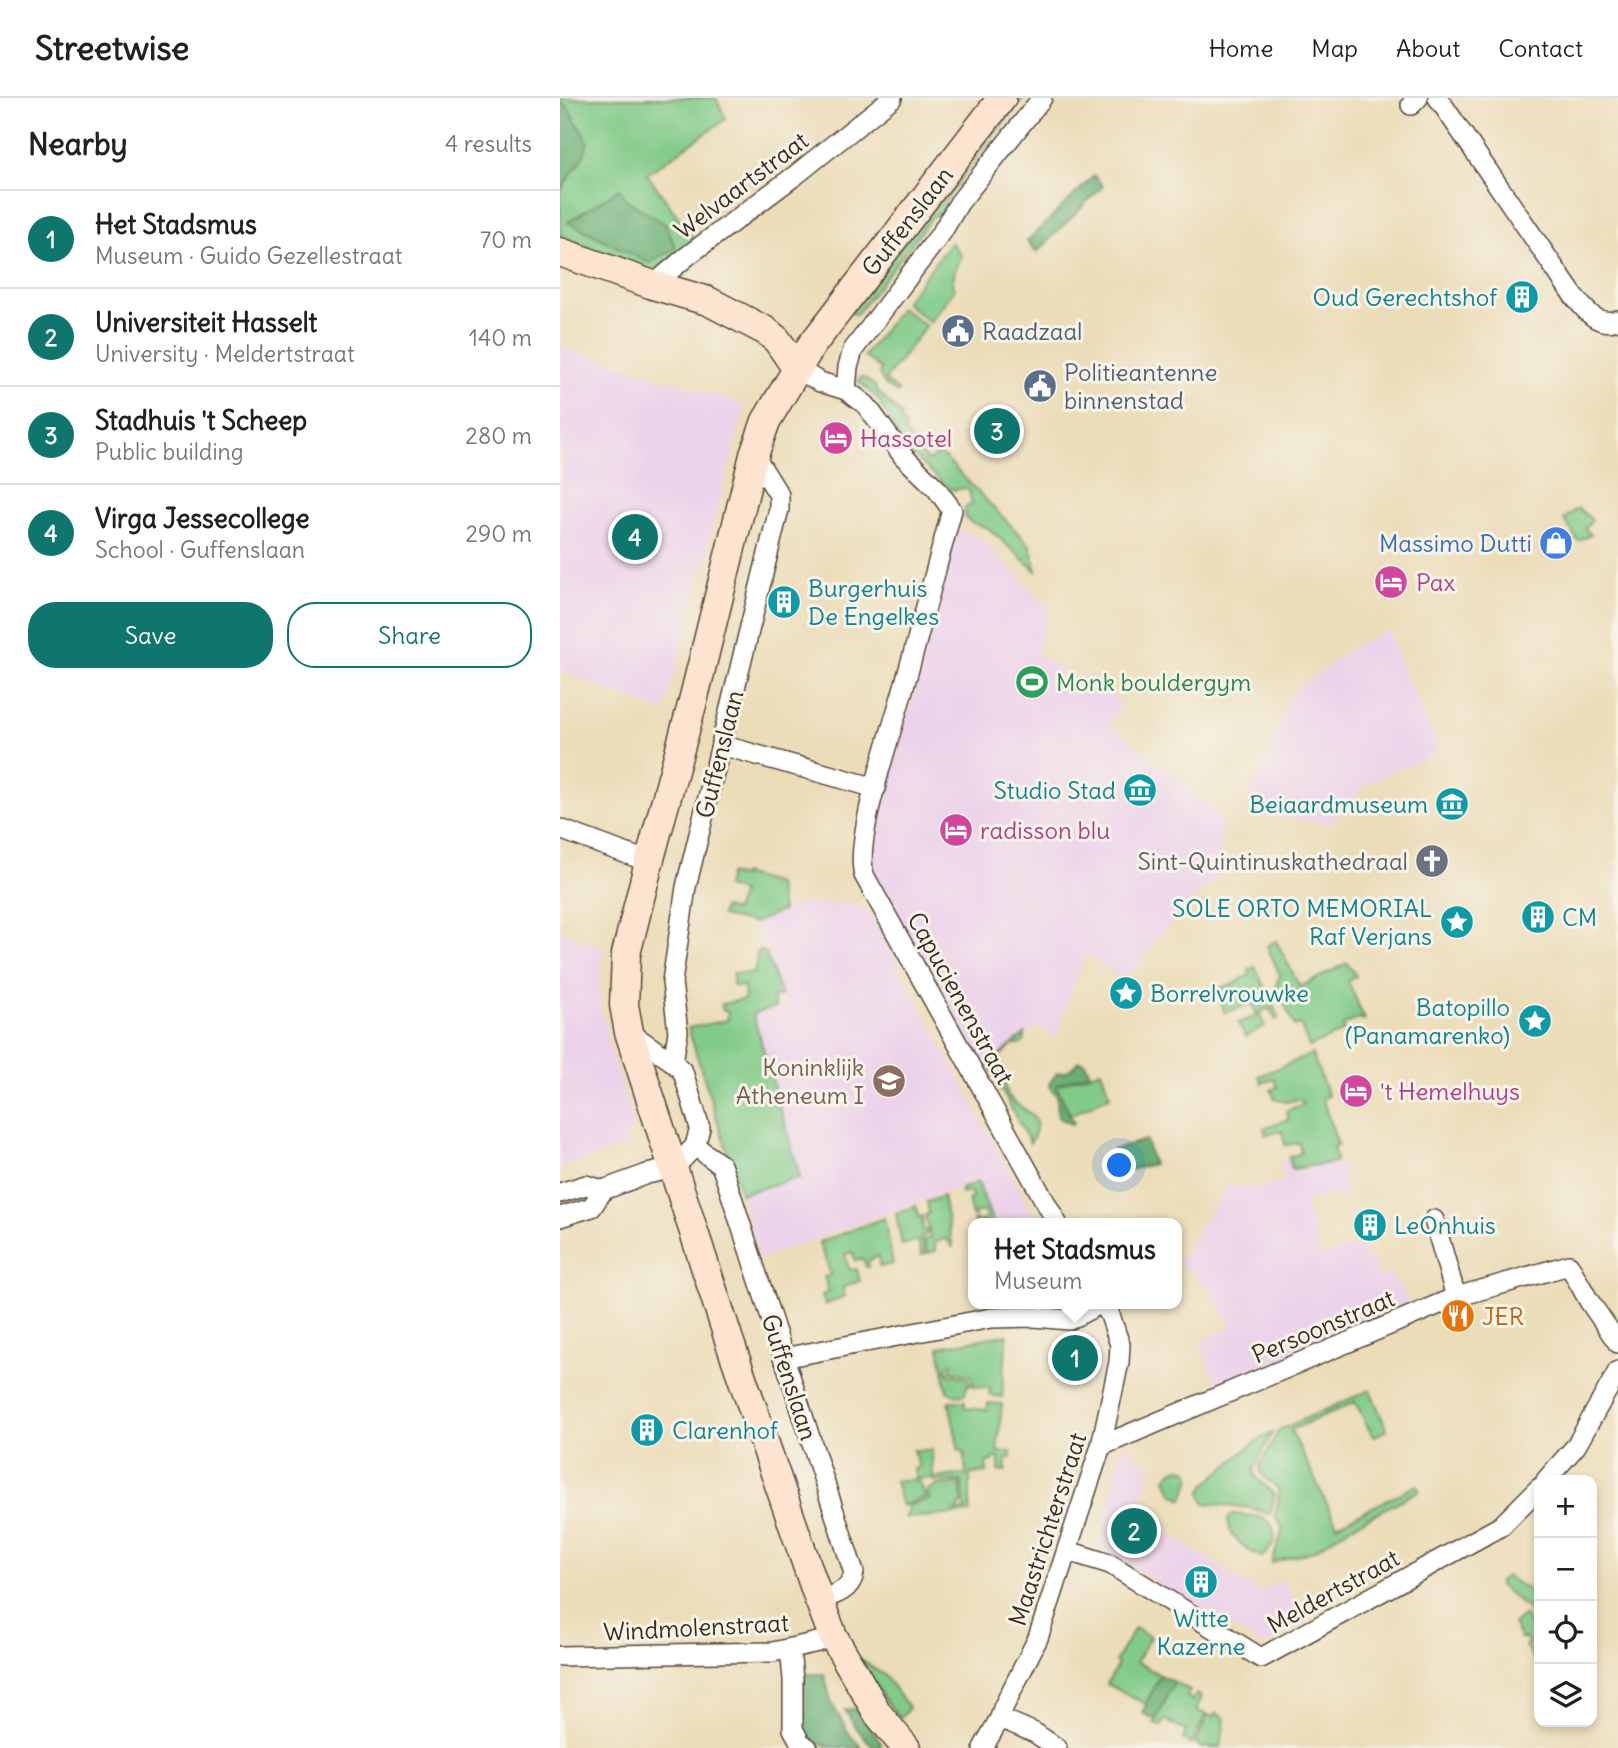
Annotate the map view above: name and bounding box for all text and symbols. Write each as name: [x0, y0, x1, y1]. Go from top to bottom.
text: Streetwise: [35, 27, 189, 69]
text: Home: [1209, 33, 1273, 63]
text: Map: [1311, 33, 1358, 63]
text: About: [1396, 33, 1460, 63]
text: Contact: [1498, 33, 1583, 63]
text: Nearby: [28, 125, 128, 163]
street label: Welvaartstraat: [668, 125, 814, 245]
text: 4 results: [445, 129, 532, 158]
street label: Guffenslaan: [855, 160, 959, 282]
text: Het Stadsmus: [95, 208, 257, 241]
text: 1: [46, 225, 56, 254]
text: 70 m: [480, 225, 532, 254]
text: Museum · Guido Gezellestraat: [95, 241, 403, 270]
building icon: Oud Gerechtshof: [1503, 278, 1541, 316]
place label: Oud Gerechtshof: [1313, 282, 1498, 312]
text: Universiteit Hasselt: [95, 306, 317, 339]
public building icon: Raadzaal: [939, 312, 977, 350]
place label: Raadzaal: [982, 316, 1082, 346]
text: 2: [45, 323, 57, 352]
text: 140 m: [469, 323, 532, 352]
text: University · Meldertstraat: [95, 339, 355, 368]
place label: Politieantenne binnenstad: [1064, 357, 1217, 415]
public building icon: Politieantenne binnenstad: [1021, 367, 1059, 405]
text: Stadhuis 't Scheep: [95, 404, 307, 437]
pin: 3: [974, 405, 1020, 457]
hotel icon: Hassotel: [817, 419, 855, 457]
text: 3: [44, 421, 58, 450]
text: 280 m: [465, 421, 532, 450]
place label: Hassotel: [860, 423, 952, 453]
text: Public building: [95, 437, 244, 466]
text: Virga Jessecollege: [95, 502, 310, 535]
pin: 4: [612, 511, 658, 563]
text: 4: [44, 519, 58, 548]
text: 290 m: [465, 519, 532, 548]
shop icon: Massimo Dutti: [1537, 524, 1575, 562]
place label: Massimo Dutti: [1379, 528, 1532, 558]
text: School · Guffenslaan: [95, 535, 305, 564]
hotel icon: Pax: [1372, 563, 1410, 601]
place label: Pax: [1416, 567, 1456, 597]
place label: Burgerhuis De Engelkes: [808, 573, 939, 631]
building icon: Burgerhuis De Engelkes: [765, 583, 803, 621]
button: Save: [28, 602, 273, 668]
button: Share: [287, 602, 532, 668]
sports icon: Monk bouldergym: [1013, 663, 1051, 701]
place label: Monk bouldergym: [1056, 667, 1251, 697]
street label: Guffenslaan: [689, 687, 749, 821]
museum icon: Studio Stad: [1121, 771, 1159, 809]
place label: Studio Stad: [994, 775, 1116, 805]
museum icon: Beiaardmuseum: [1433, 785, 1471, 823]
place label: Beiaardmuseum: [1249, 789, 1428, 819]
hotel icon: radisson blu: [937, 811, 975, 849]
place label: radisson blu: [980, 815, 1110, 845]
church icon: Sint-Quintinuskathedraal: [1413, 842, 1451, 880]
place label: Sint-Quintinuskathedraal: [1137, 846, 1408, 876]
place label: SOLE ORTO MEMORIAL Raf Verjans: [1172, 893, 1432, 951]
building icon: CM: [1519, 898, 1557, 936]
place label: CM: [1562, 902, 1597, 932]
place icon: SOLE ORTO MEMORIAL Raf Verjans: [1438, 903, 1476, 941]
street label: Capucienenstraat: [901, 907, 1021, 1089]
place icon: Borrelvrouwke: [1107, 974, 1145, 1012]
place label: Borrelvrouwke: [1150, 978, 1309, 1008]
place label: Batopillo (Panamarenko): [1345, 992, 1510, 1050]
place icon: Batopillo (Panamarenko): [1516, 1002, 1554, 1040]
place label: Koninklijk Atheneum I: [736, 1052, 864, 1110]
school or university icon: Koninklijk Atheneum I: [870, 1062, 908, 1100]
hotel icon: 't Hemelhuys: [1337, 1072, 1375, 1110]
place label: 't Hemelhuys: [1380, 1076, 1520, 1106]
your location: [1102, 1148, 1136, 1182]
building icon: LeOnhuis: [1351, 1206, 1389, 1244]
place label: LeOnhuis: [1394, 1210, 1496, 1240]
popup: [968, 1218, 1182, 1309]
text: Het Stadsmus: [994, 1233, 1156, 1266]
text: Museum: [994, 1266, 1083, 1295]
street label: Persoonstraat: [1247, 1283, 1399, 1369]
restaurant icon: JER: [1439, 1297, 1477, 1335]
place label: JER: [1482, 1301, 1524, 1331]
street label: Guffenslaan: [756, 1310, 825, 1444]
pin: 1: [1052, 1332, 1098, 1384]
building icon: Clarenhof: [628, 1411, 666, 1449]
place label: Clarenhof: [672, 1415, 779, 1445]
street label: Maastrichterstraat: [1002, 1429, 1092, 1629]
map controls: [1534, 1475, 1597, 1727]
button: +: [1534, 1475, 1597, 1538]
pin: 2: [1111, 1505, 1157, 1557]
button: −: [1534, 1538, 1597, 1601]
street label: Meldertstraat: [1262, 1542, 1404, 1640]
building icon: Witte Kazerne: [1182, 1563, 1220, 1601]
button: locate: [1534, 1601, 1597, 1664]
place label: Witte Kazerne: [1157, 1603, 1245, 1661]
street label: Windmolenstraat: [602, 1607, 790, 1647]
button: layers: [1534, 1664, 1597, 1727]

